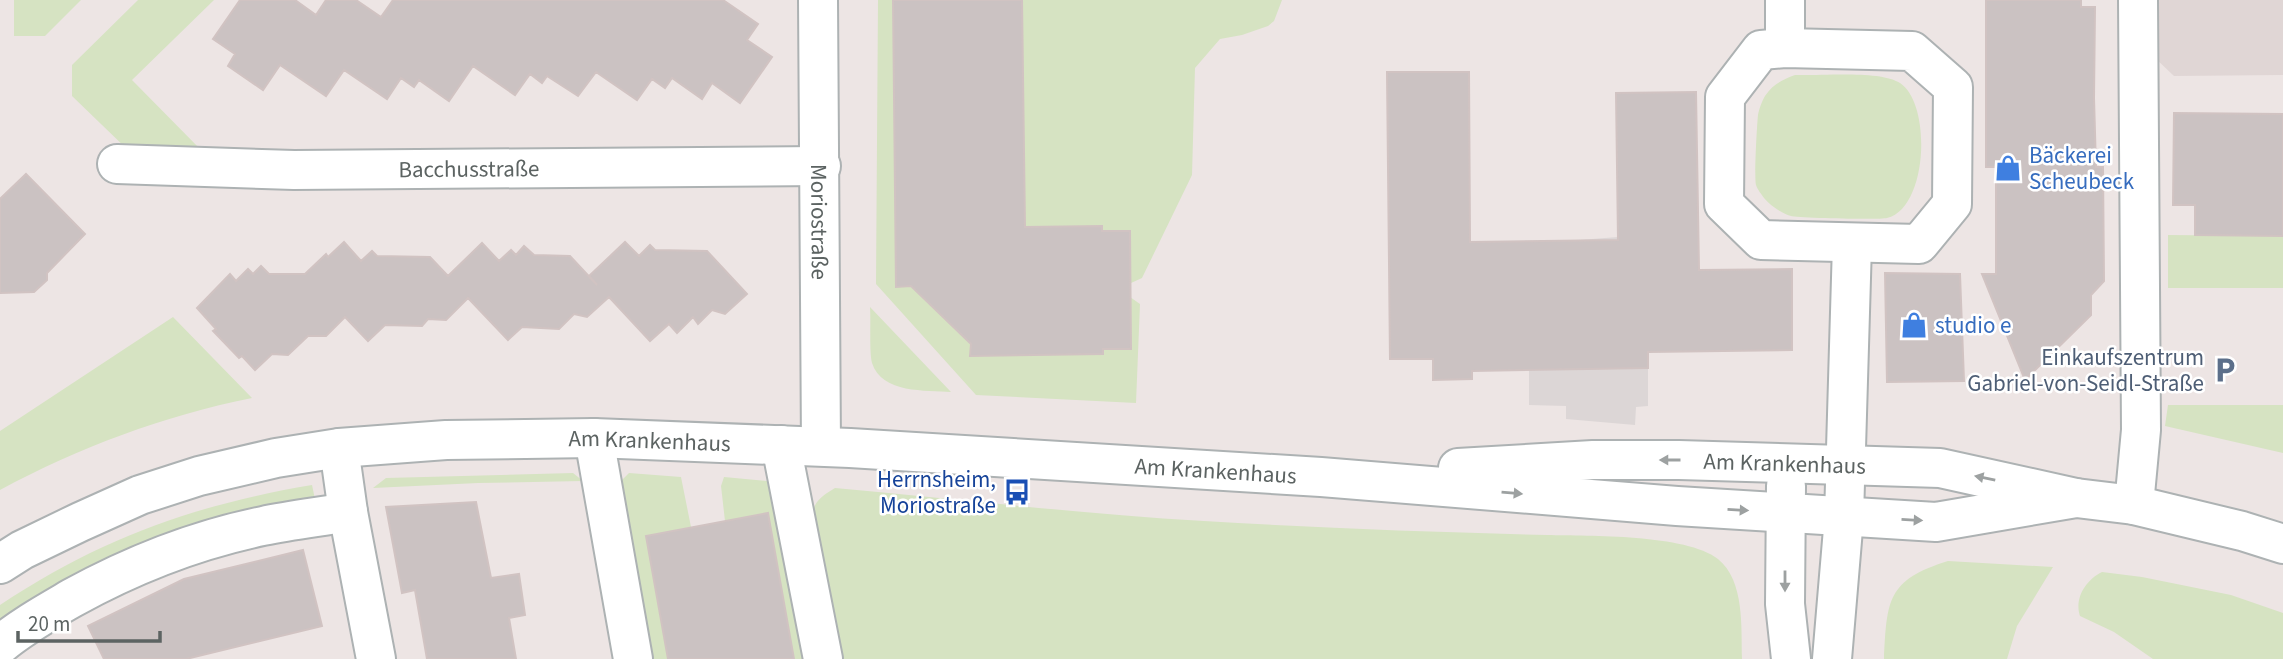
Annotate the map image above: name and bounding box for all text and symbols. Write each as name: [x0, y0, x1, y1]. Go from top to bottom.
place label: Bäckerei Scheubeck: [2029, 139, 2135, 198]
street label: Bacchusstraße: [398, 152, 540, 186]
shop icon: Bäckerei Scheubeck: [1993, 153, 2023, 183]
street label: Moriostraße: [802, 164, 836, 280]
place label: studio e: [1935, 309, 2011, 342]
shop icon: studio e: [1899, 310, 1929, 340]
place label: Einkaufszentrum Gabriel-von-Seidl-Straße: [1967, 341, 2204, 400]
parking icon: Einkaufszentrum Gabriel-von-Seidl-Straße: [2210, 355, 2240, 385]
street label: Am Krankenhaus: [568, 422, 731, 460]
street label: Am Krankenhaus: [1703, 445, 1866, 483]
street label: Am Krankenhaus: [1134, 450, 1298, 492]
one-way arrow: [1659, 454, 1681, 466]
place label: Herrnsheim, Moriostraße: [877, 463, 996, 522]
one-way arrow: [1974, 473, 1996, 484]
bus stop icon: Herrnsheim, Moriostraße: [1002, 477, 1032, 507]
one-way arrow: [1501, 488, 1523, 499]
one-way arrow: [1728, 504, 1750, 515]
one-way arrow: [1902, 515, 1924, 526]
one-way arrow: [1779, 570, 1791, 592]
scale bar: [18, 600, 159, 644]
text: 20 m: [28, 609, 70, 639]

